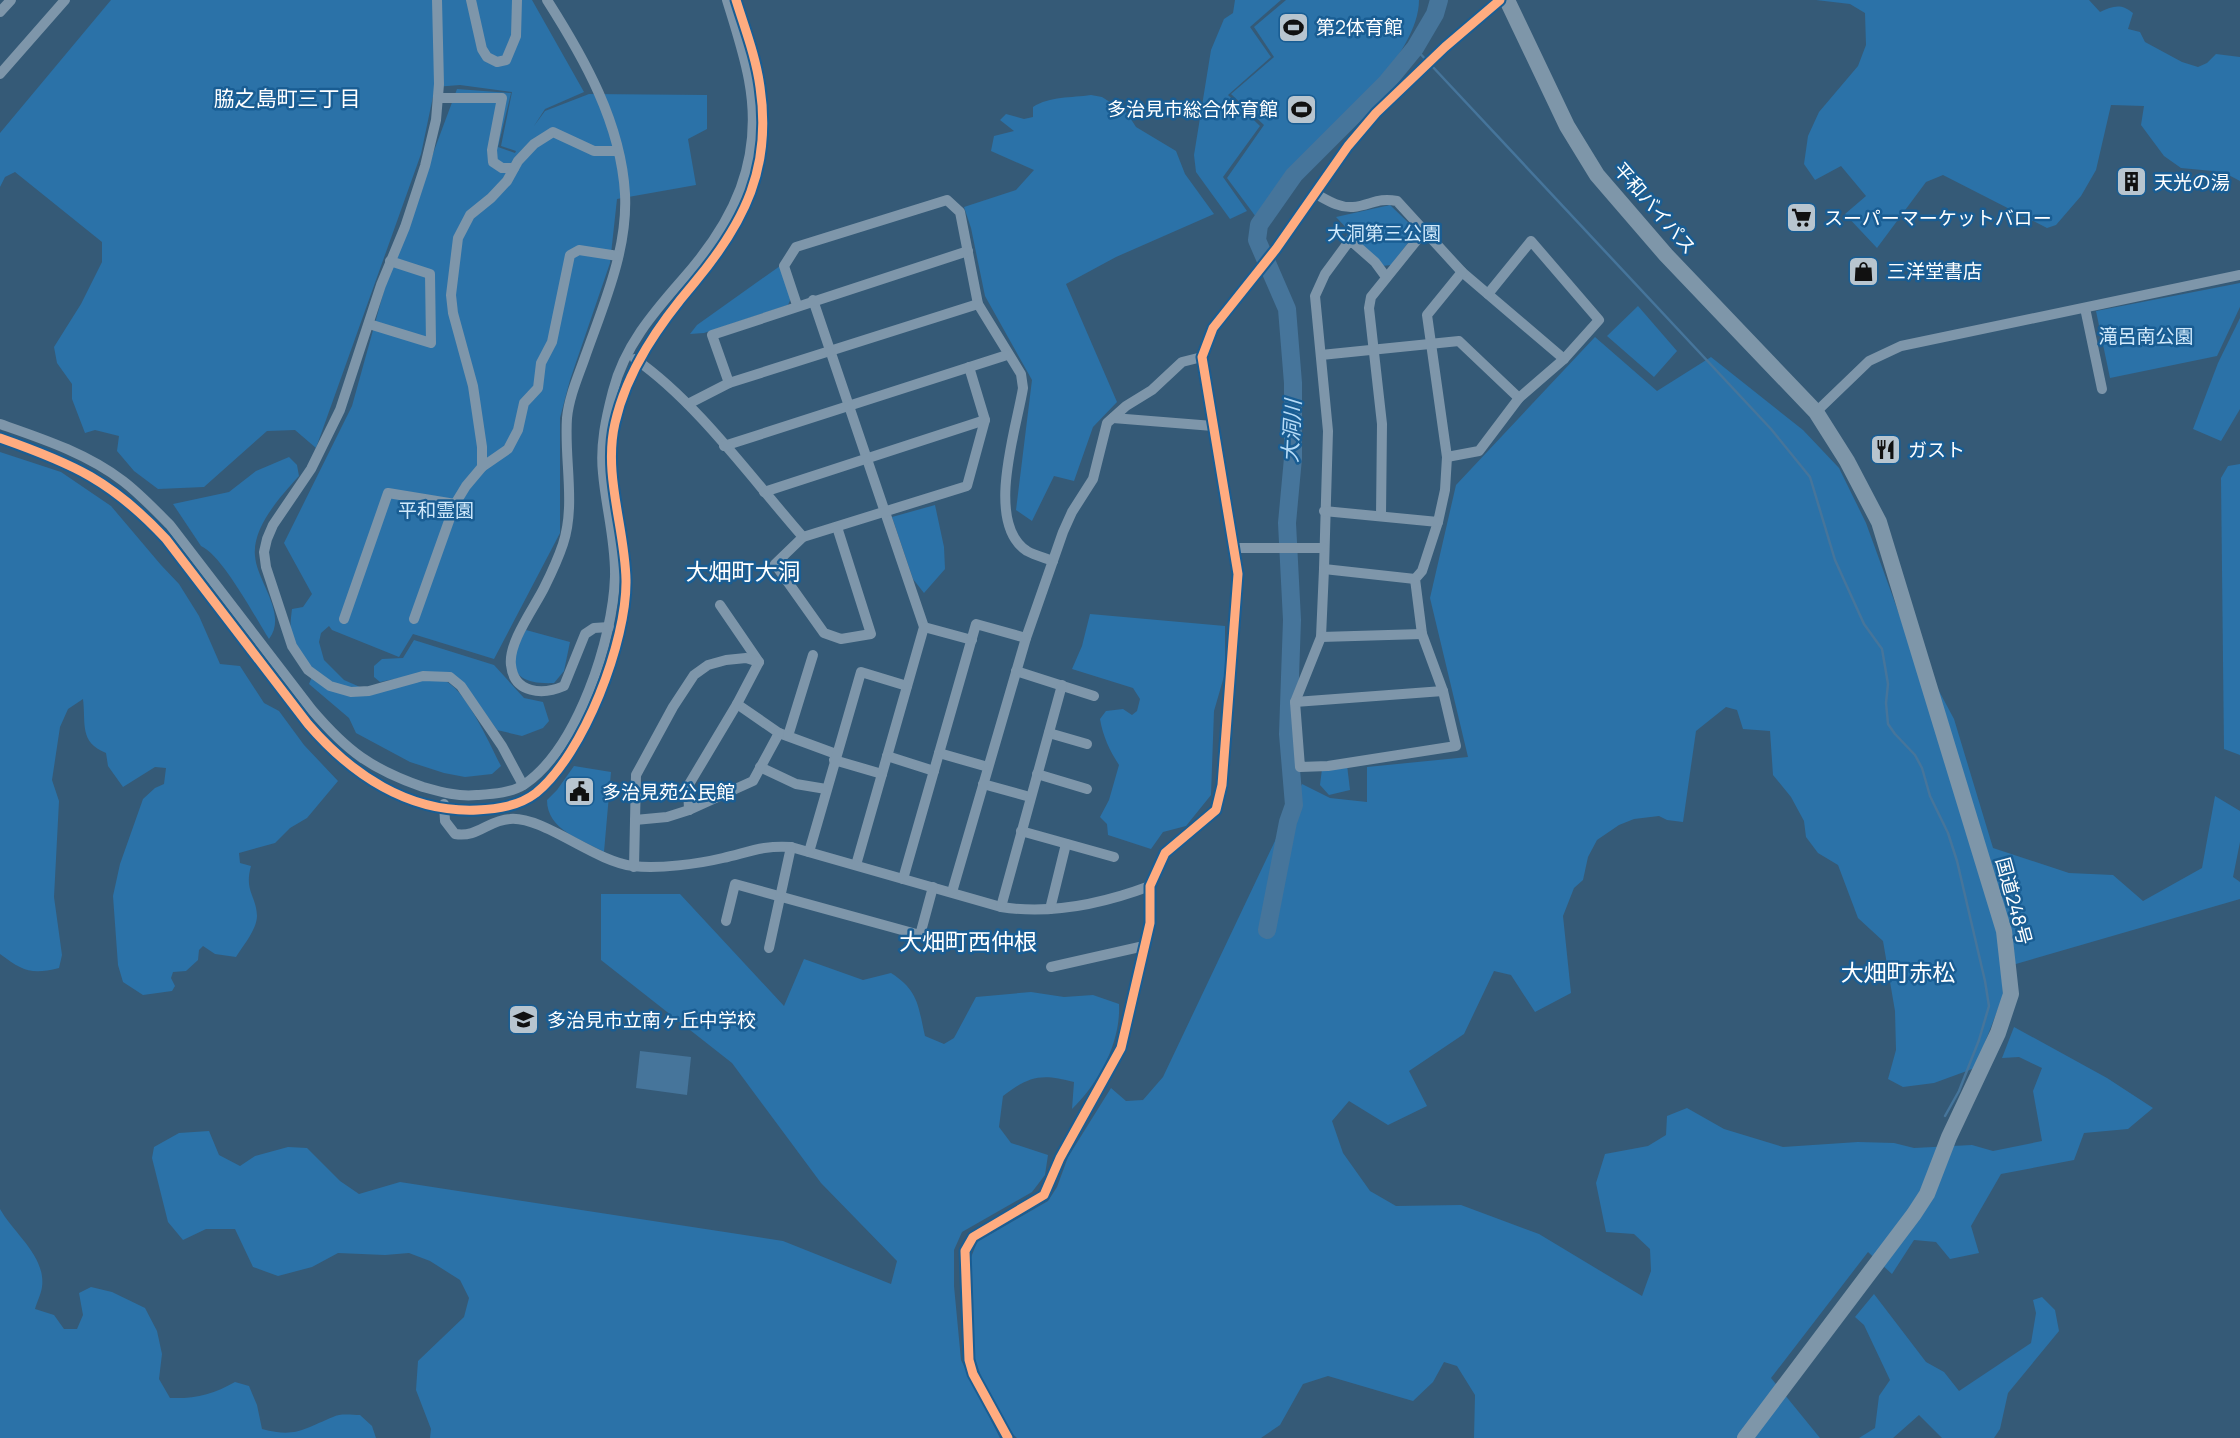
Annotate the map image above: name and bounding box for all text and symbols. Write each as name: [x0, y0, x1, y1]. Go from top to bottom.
sports icon: 第2体育館: [1276, 10, 1310, 44]
place label: 第2体育館: [1316, 14, 1403, 40]
district label: 脇之島町三丁目: [214, 84, 361, 112]
sports icon: 多治見市総合体育館: [1284, 92, 1318, 126]
place label: 多治見市総合体育館: [1107, 96, 1278, 122]
street label: 平和バイパス: [1608, 157, 1702, 259]
building icon: 天光の湯: [2114, 165, 2148, 199]
place label: 天光の湯: [2154, 169, 2230, 195]
supermarket icon: スーパーマーケットバロー: [1784, 201, 1818, 235]
place label: スーパーマーケットバロー: [1824, 205, 2052, 231]
park label: 大洞第三公園: [1327, 220, 1441, 246]
shop icon: 三洋堂書店: [1847, 254, 1881, 288]
place label: 三洋堂書店: [1887, 258, 1982, 284]
park label: 滝呂南公園: [2098, 323, 2194, 349]
water label: 大洞川: [1275, 397, 1307, 463]
restaurant icon: ガスト: [1868, 433, 1902, 467]
place label: ガスト: [1908, 437, 1965, 463]
park label: 平和霊園: [398, 497, 474, 523]
district label: 大畑町大洞: [686, 555, 801, 587]
public building icon: 多治見苑公民館: [562, 775, 596, 809]
place label: 多治見苑公民館: [602, 779, 735, 805]
street label: 国道248号: [1990, 854, 2038, 948]
district label: 大畑町西仲根: [899, 925, 1037, 957]
district label: 大畑町赤松: [1841, 956, 1956, 988]
school or university icon: 多治見市立南ヶ丘中学校: [507, 1003, 541, 1037]
place label: 多治見市立南ヶ丘中学校: [547, 1007, 756, 1033]

